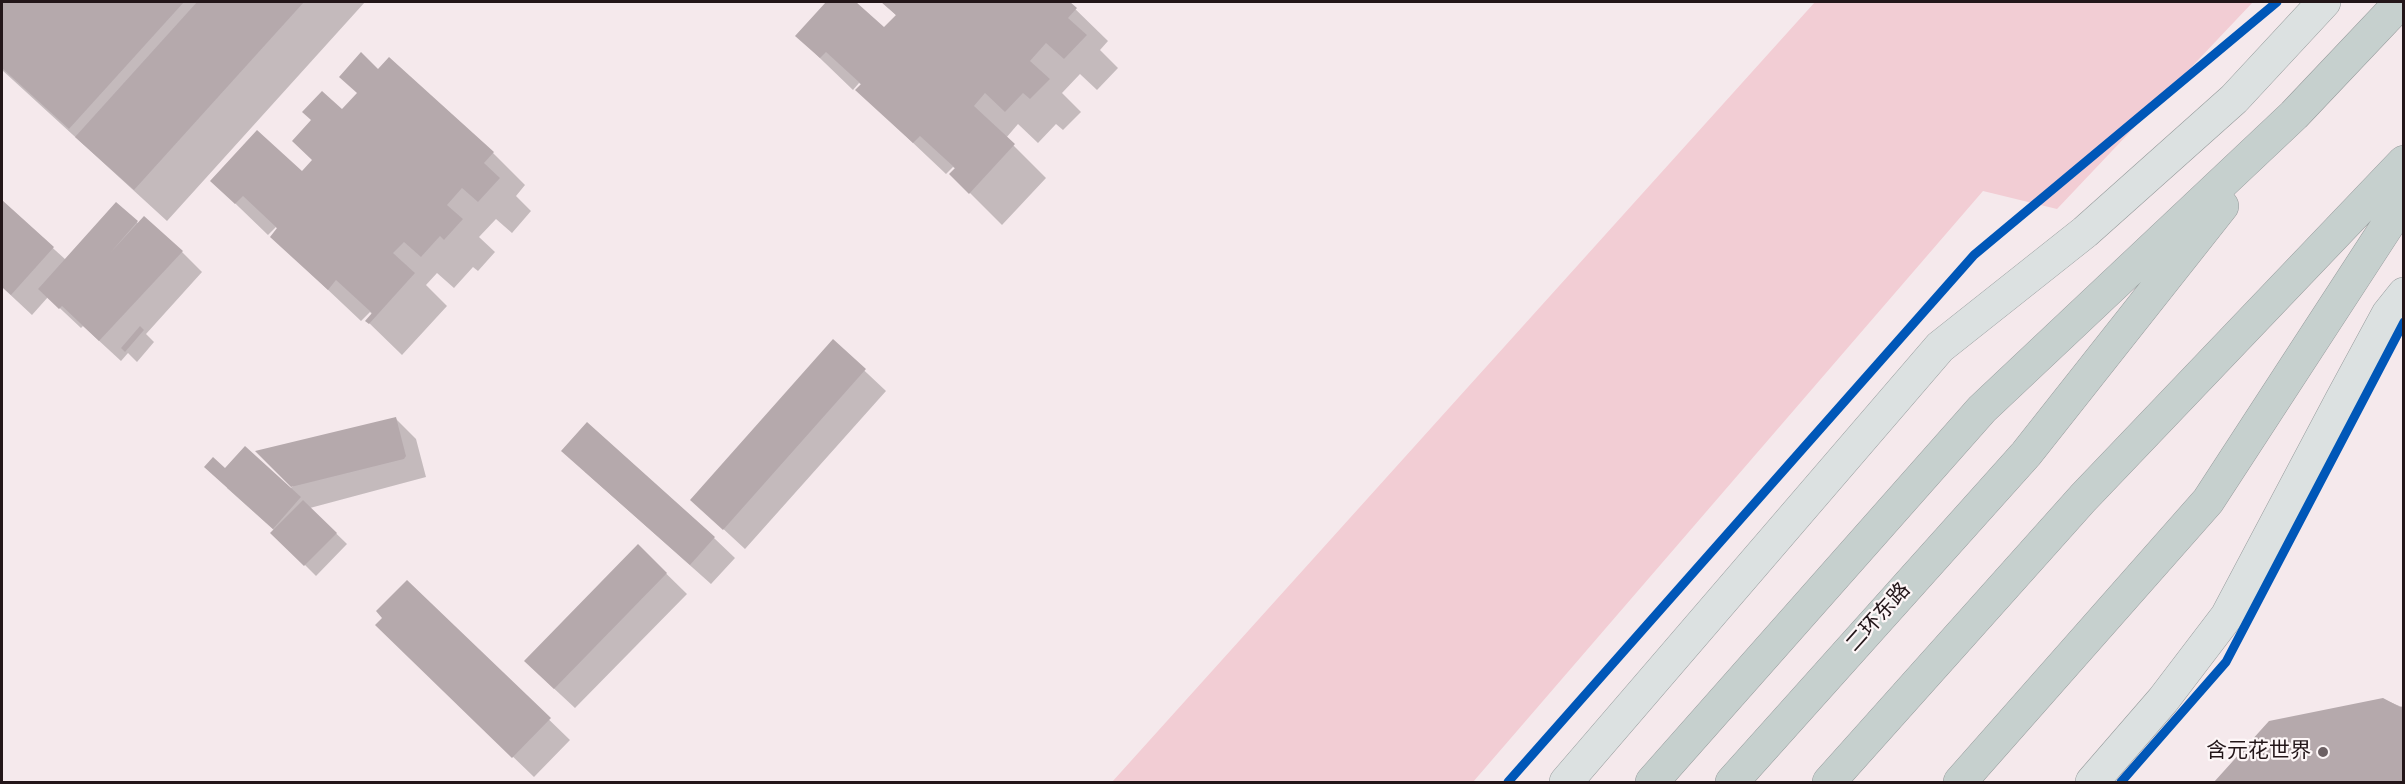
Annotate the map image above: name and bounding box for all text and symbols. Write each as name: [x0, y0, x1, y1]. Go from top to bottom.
street label: 二环东路: [1842, 578, 1916, 658]
place label: 含元花世界: [2206, 739, 2311, 765]
marker: 含元花世界: [2316, 745, 2330, 759]

